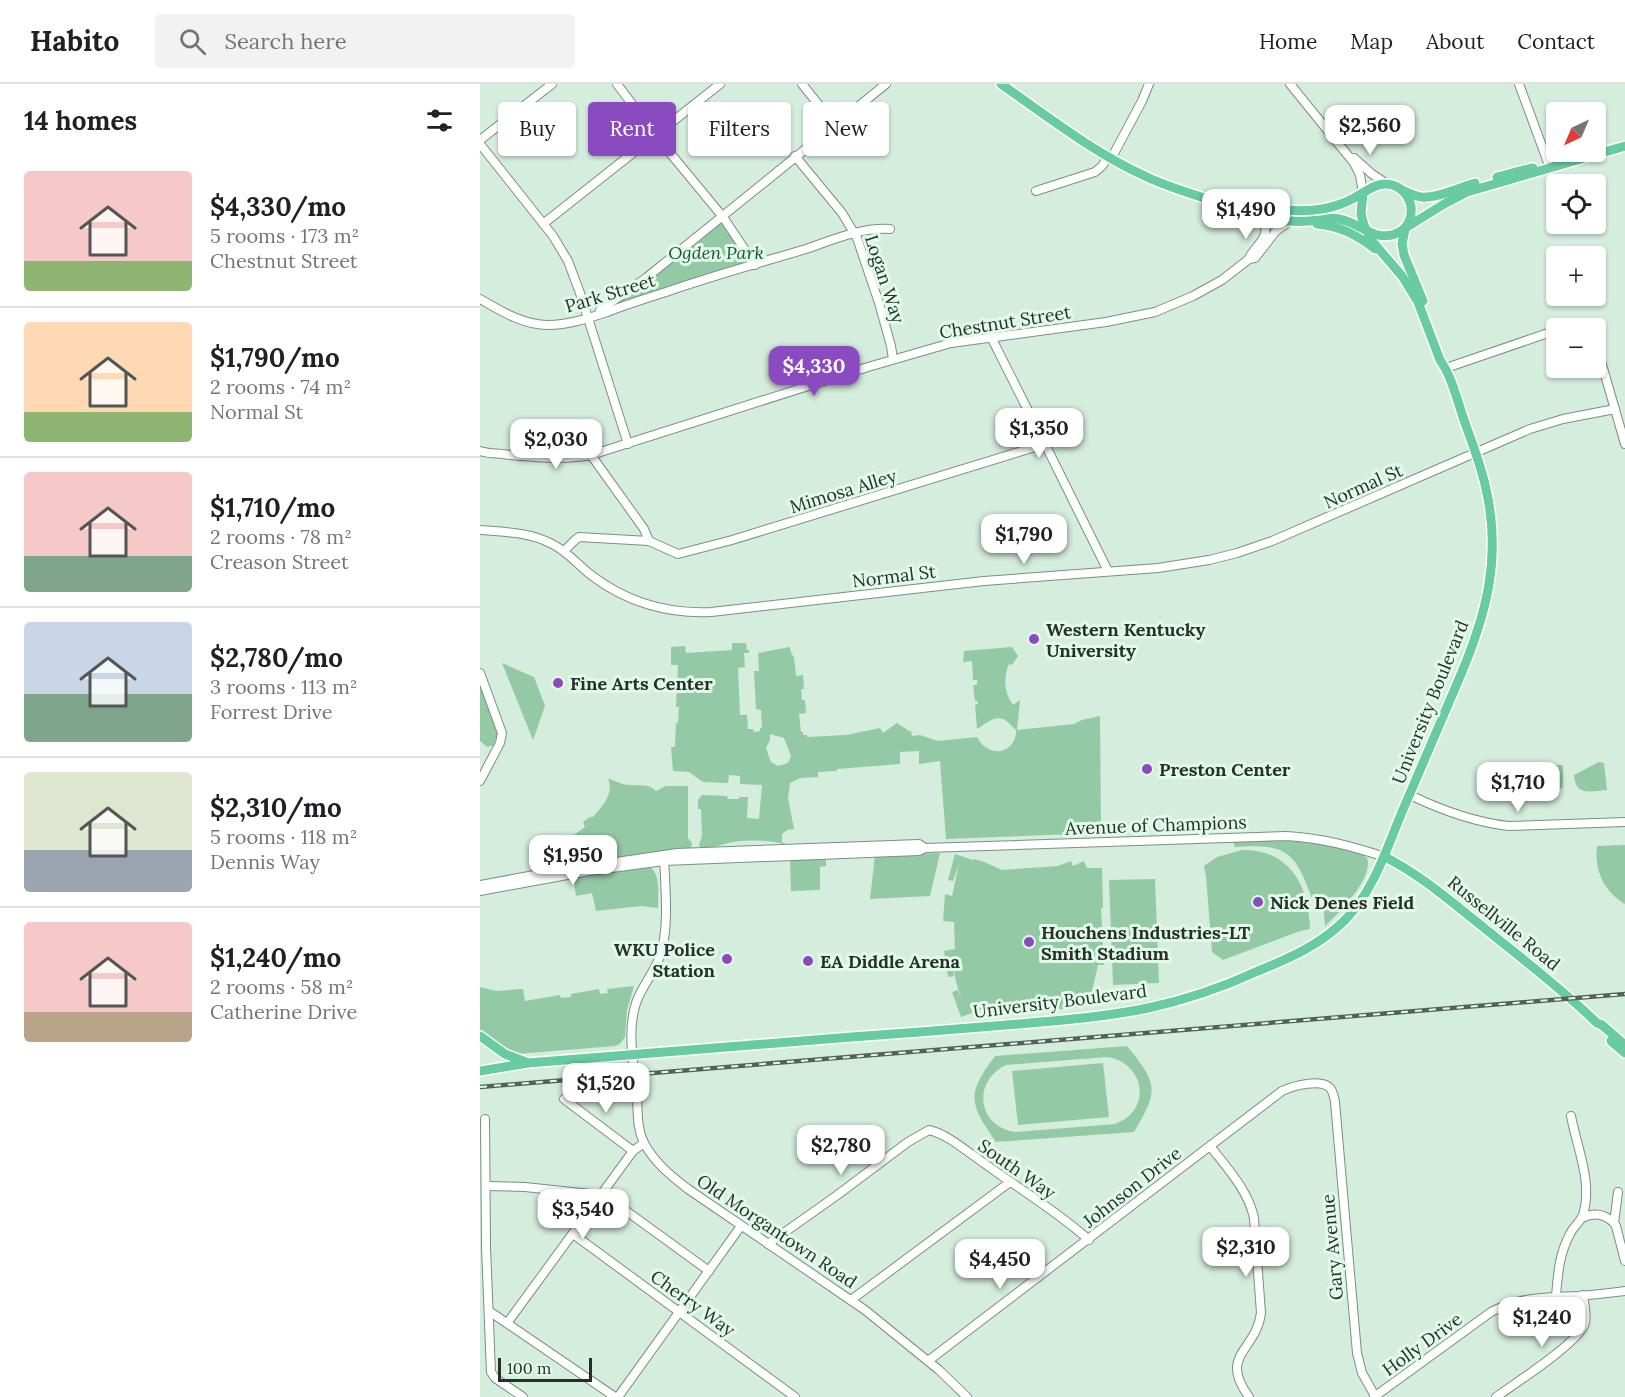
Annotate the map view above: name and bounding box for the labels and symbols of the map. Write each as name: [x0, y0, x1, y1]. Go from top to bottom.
north arrow: [1546, 102, 1606, 162]
pin: $2,560: [1321, 105, 1419, 156]
pin: $1,490: [1197, 189, 1295, 240]
street label: Logan Way: [860, 232, 910, 327]
park label: Ogden Park: [668, 241, 764, 264]
street label: Park Street: [562, 268, 658, 318]
street label: Chestnut Street: [938, 300, 1072, 344]
pin: $4,330: [765, 346, 863, 397]
pin: $1,350: [990, 408, 1088, 459]
pin: $2,030: [507, 419, 605, 470]
street label: Normal St: [1320, 458, 1406, 514]
street label: Mimosa Alley: [787, 464, 900, 518]
pin: $1,790: [975, 514, 1073, 565]
street label: Normal St: [851, 559, 937, 593]
street label: University Boulevard: [1387, 617, 1473, 787]
place label: Western Kentucky University: [1046, 618, 1205, 662]
marker: Western Kentucky University: [1027, 632, 1041, 646]
place label: Fine Arts Center: [570, 672, 713, 695]
marker: Fine Arts Center: [551, 676, 565, 690]
place label: Preston Center: [1159, 758, 1291, 781]
marker: Preston Center: [1140, 762, 1154, 776]
pin: $1,710: [1469, 762, 1567, 813]
street label: Avenue of Champions: [1064, 810, 1247, 840]
pin: $1,950: [524, 835, 622, 886]
street label: Russellville Road: [1443, 871, 1565, 976]
place label: Nick Denes Field: [1270, 891, 1414, 914]
marker: Nick Denes Field: [1251, 895, 1265, 909]
place label: Houchens Industries-LT Smith Stadium: [1041, 921, 1251, 965]
marker: Houchens Industries-LT Smith Stadium: [1022, 935, 1036, 949]
place label: WKU Police Station: [614, 938, 716, 982]
place label: EA Diddle Arena: [820, 950, 961, 973]
marker: WKU Police Station: [720, 952, 734, 966]
marker: EA Diddle Arena: [801, 954, 815, 968]
street label: University Boulevard: [972, 979, 1148, 1023]
pin: $1,520: [557, 1063, 655, 1114]
pin: $2,780: [792, 1125, 890, 1176]
street label: South Way: [974, 1134, 1061, 1204]
street label: Johnson Drive: [1077, 1141, 1186, 1233]
street label: Old Morgantown Road: [692, 1169, 862, 1293]
pin: $3,540: [534, 1189, 632, 1240]
street label: Gary Avenue: [1316, 1193, 1348, 1301]
pin: $2,310: [1197, 1227, 1295, 1278]
pin: $4,450: [951, 1239, 1049, 1290]
street label: Cherry Way: [646, 1265, 740, 1342]
pin: $1,240: [1493, 1297, 1591, 1348]
street label: Holly Drive: [1378, 1307, 1467, 1381]
scale bar: [498, 1355, 592, 1382]

